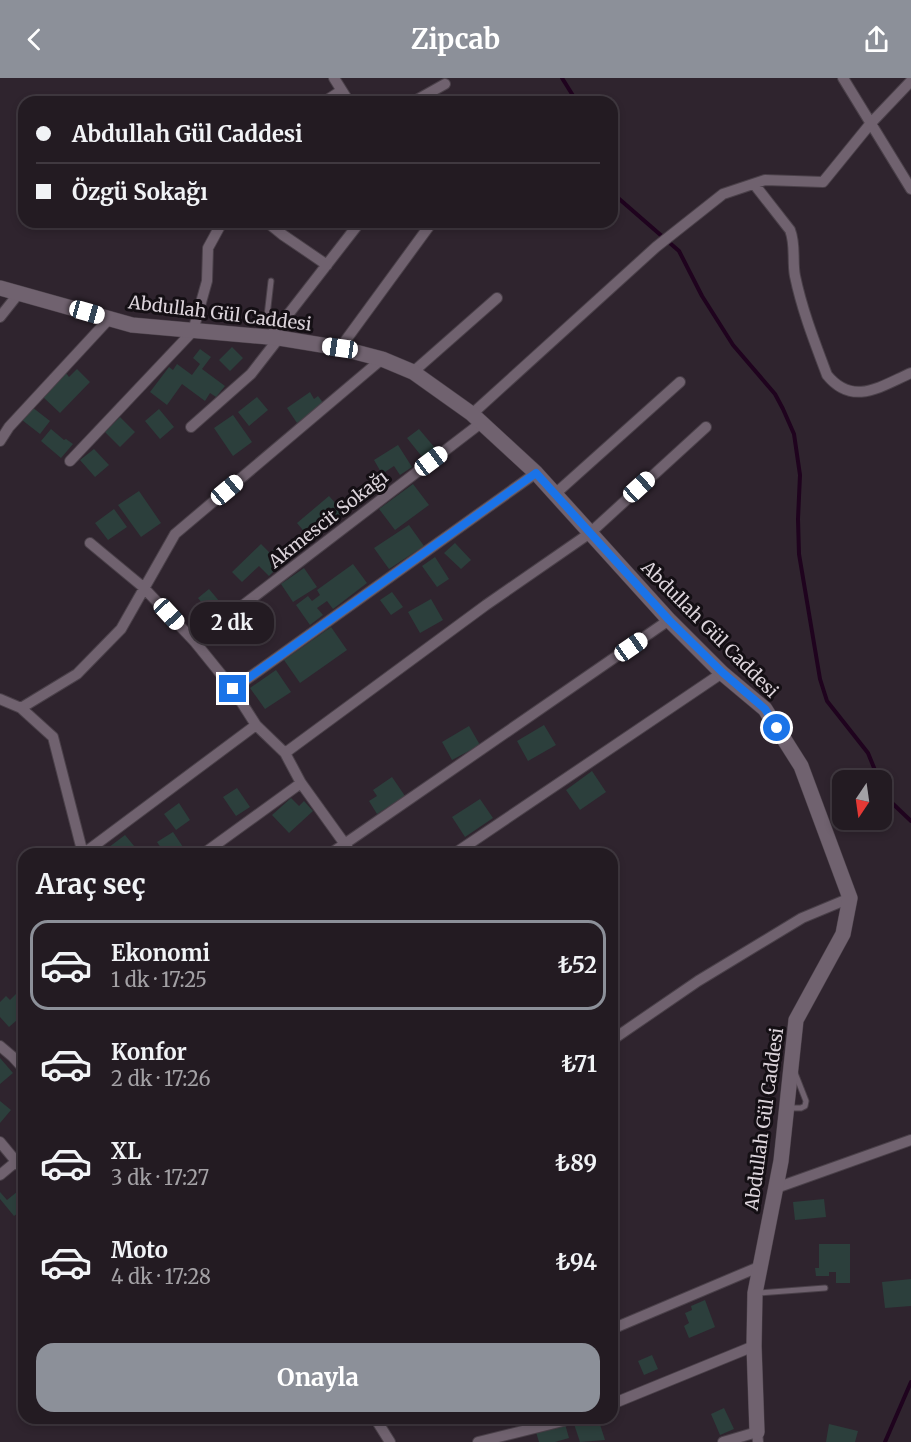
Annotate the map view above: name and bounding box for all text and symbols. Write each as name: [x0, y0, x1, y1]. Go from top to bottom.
text: Zipcab: [411, 22, 500, 56]
icon: back: [18, 23, 51, 56]
icon: share: [860, 23, 893, 56]
text: Abdullah Gül Caddesi: [72, 120, 303, 148]
text: Özgü Sokağı: [72, 178, 208, 206]
street label: Abdullah Gül Caddesi: [126, 290, 313, 336]
car: [67, 298, 107, 326]
car: [321, 337, 359, 359]
car: [411, 443, 451, 479]
street label: Akmescit Sokağı: [263, 465, 393, 573]
car: [620, 468, 658, 506]
car: [207, 472, 247, 508]
street label: Abdullah Gül Caddesi: [636, 555, 783, 702]
car: [150, 595, 188, 633]
callout: 2 dk: [191, 602, 275, 644]
text: 2 dk: [211, 610, 253, 635]
car: [611, 629, 651, 665]
route end: [219, 675, 246, 702]
route start: [763, 714, 790, 741]
north arrow: [832, 770, 892, 830]
map controls: [832, 770, 892, 830]
text: Araç seç: [36, 867, 146, 901]
icon: car: [39, 938, 93, 992]
text: Ekonomi: [111, 939, 210, 967]
text: ₺52: [558, 951, 597, 979]
text: 1 dk · 17:25: [111, 967, 207, 992]
street label: Abdullah Gül Caddesi: [740, 1026, 788, 1213]
icon: car: [39, 1037, 93, 1091]
text: Konfor: [111, 1038, 187, 1066]
text: ₺71: [561, 1050, 597, 1078]
text: 2 dk · 17:26: [111, 1066, 211, 1091]
icon: car: [39, 1136, 93, 1190]
text: XL: [111, 1137, 141, 1165]
text: ₺89: [555, 1149, 597, 1177]
text: 3 dk · 17:27: [111, 1165, 209, 1190]
icon: car: [39, 1235, 93, 1289]
text: Moto: [111, 1236, 168, 1264]
text: ₺94: [556, 1248, 597, 1276]
text: 4 dk · 17:28: [111, 1264, 211, 1289]
button: Onayla: [36, 1343, 600, 1412]

